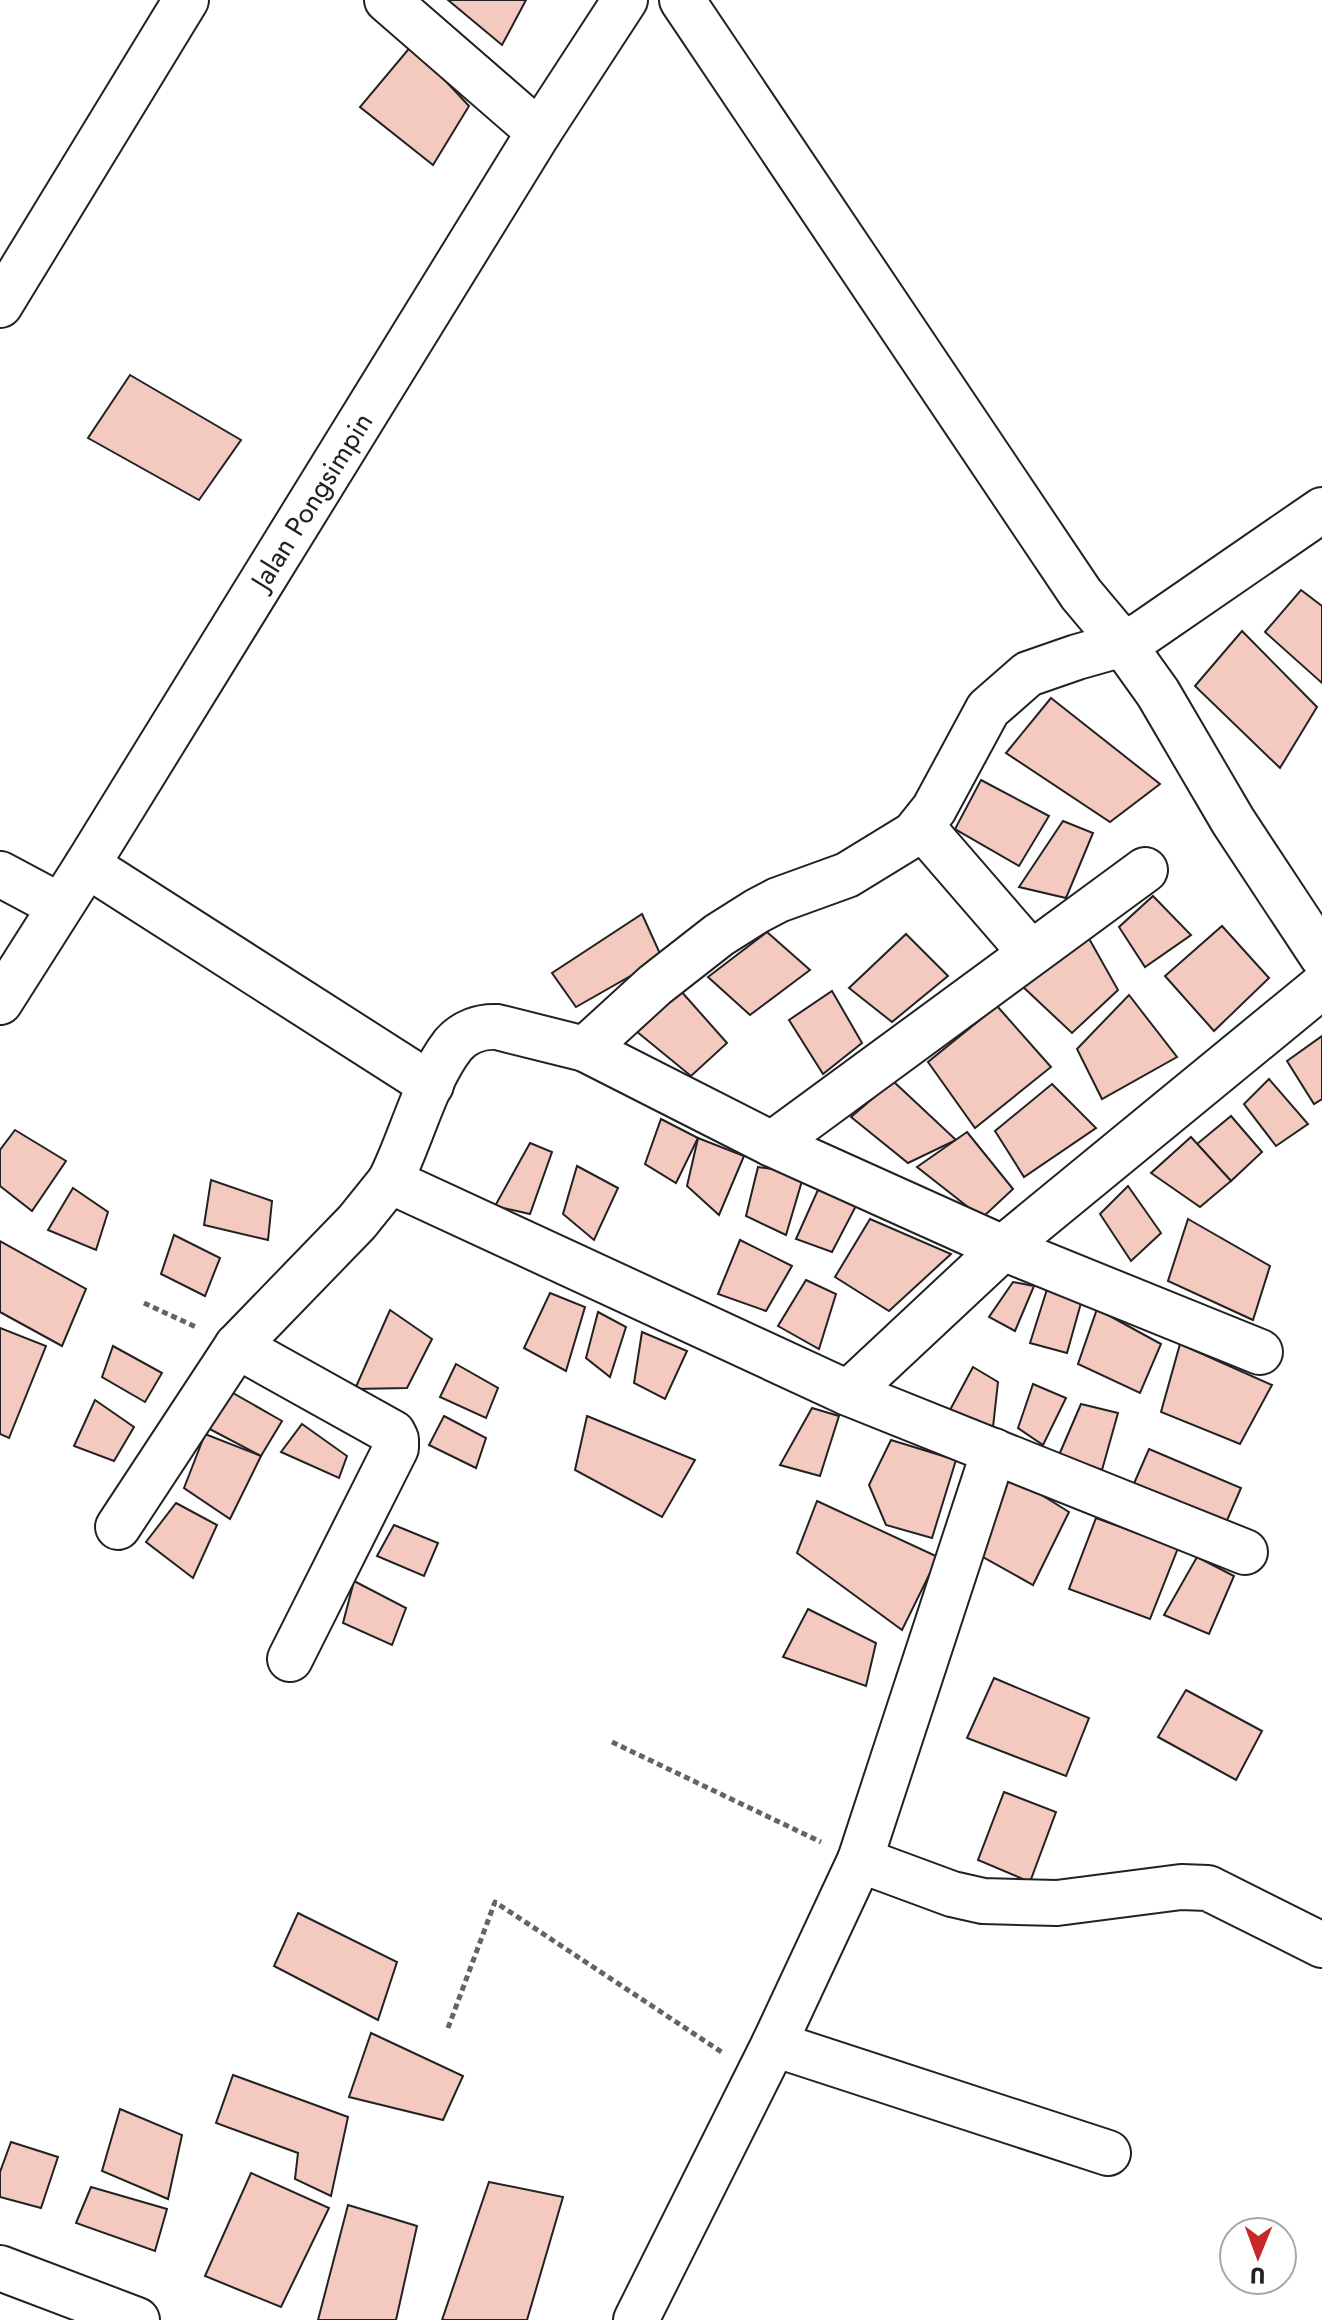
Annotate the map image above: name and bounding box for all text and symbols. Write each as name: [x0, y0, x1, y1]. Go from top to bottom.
street label: Jalan Pongsimpin: [239, 404, 383, 601]
north arrow: [1218, 2216, 1298, 2296]
text: U: [1250, 2260, 1266, 2292]

